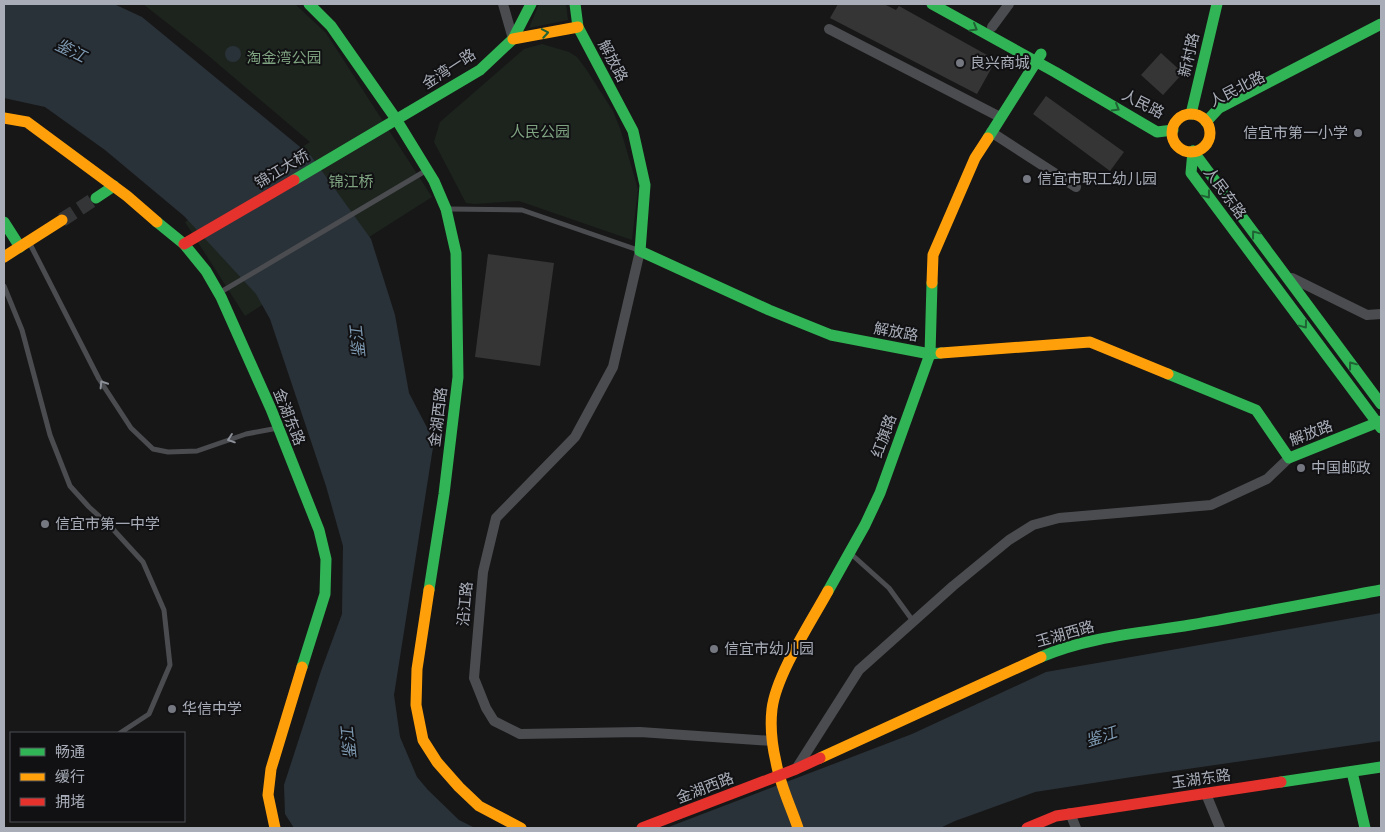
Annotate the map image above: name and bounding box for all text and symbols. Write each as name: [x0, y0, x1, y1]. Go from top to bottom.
one-way arrow: [969, 22, 978, 32]
one-way arrow: [541, 28, 550, 38]
street label: 新村路: [1175, 31, 1203, 79]
water label: 鉴江: [52, 35, 91, 67]
street label: 解放路: [594, 37, 632, 85]
street label: 金湾一路: [419, 45, 479, 93]
park label: 淘金湾公园: [246, 49, 322, 67]
place label: 良兴商城: [970, 54, 1030, 72]
marker: 良兴商城: [954, 57, 966, 69]
street label: 人民北路: [1206, 67, 1268, 111]
street label: 人民路: [1119, 86, 1167, 122]
one-way arrow: [1110, 101, 1119, 111]
park label: 人民公园: [510, 123, 570, 141]
place label: 信宜市第一小学: [1243, 124, 1348, 142]
marker: 信宜市第一小学: [1352, 127, 1364, 139]
street label: 锦江大桥: [252, 146, 312, 192]
street label: 人民东路: [1200, 163, 1250, 223]
place label: 信宜市职工幼儿园: [1037, 170, 1157, 188]
park label: 锦江桥: [328, 173, 374, 191]
marker: 信宜市职工幼儿园: [1021, 173, 1033, 185]
one-way arrow: [1201, 189, 1210, 199]
one-way arrow: [1252, 231, 1260, 240]
street label: 解放路: [872, 319, 920, 345]
one-way arrow: [1299, 319, 1307, 328]
water label: 鉴江: [346, 323, 369, 359]
one-way arrow: [1349, 361, 1358, 371]
one-way arrow: [99, 381, 109, 390]
street label: 金湖东路: [269, 386, 309, 448]
street label: 金湖西路: [425, 386, 451, 448]
street label: 红旗路: [868, 412, 900, 460]
street label: 解放路: [1287, 417, 1335, 449]
one-way arrow: [227, 433, 236, 443]
place label: 中国邮政: [1311, 459, 1371, 477]
marker: 中国邮政: [1295, 462, 1307, 474]
place label: 信宜市第一中学: [55, 515, 160, 533]
marker: 信宜市第一中学: [39, 518, 51, 530]
street label: 沿江路: [454, 581, 476, 627]
street label: 玉湖西路: [1034, 617, 1096, 651]
place label: 信宜市幼儿园: [724, 640, 814, 658]
marker: 信宜市幼儿园: [708, 643, 720, 655]
place label: 华信中学: [182, 700, 242, 718]
marker: 华信中学: [166, 703, 178, 715]
water label: 鉴江: [1083, 722, 1121, 750]
water label: 鉴江: [337, 724, 360, 760]
legend: [10, 732, 185, 822]
text: 畅通: [55, 743, 85, 761]
street label: 玉湖东路: [1170, 766, 1232, 792]
text: 缓行: [55, 768, 85, 786]
street label: 金湖西路: [674, 769, 736, 807]
text: 拥堵: [55, 793, 85, 811]

